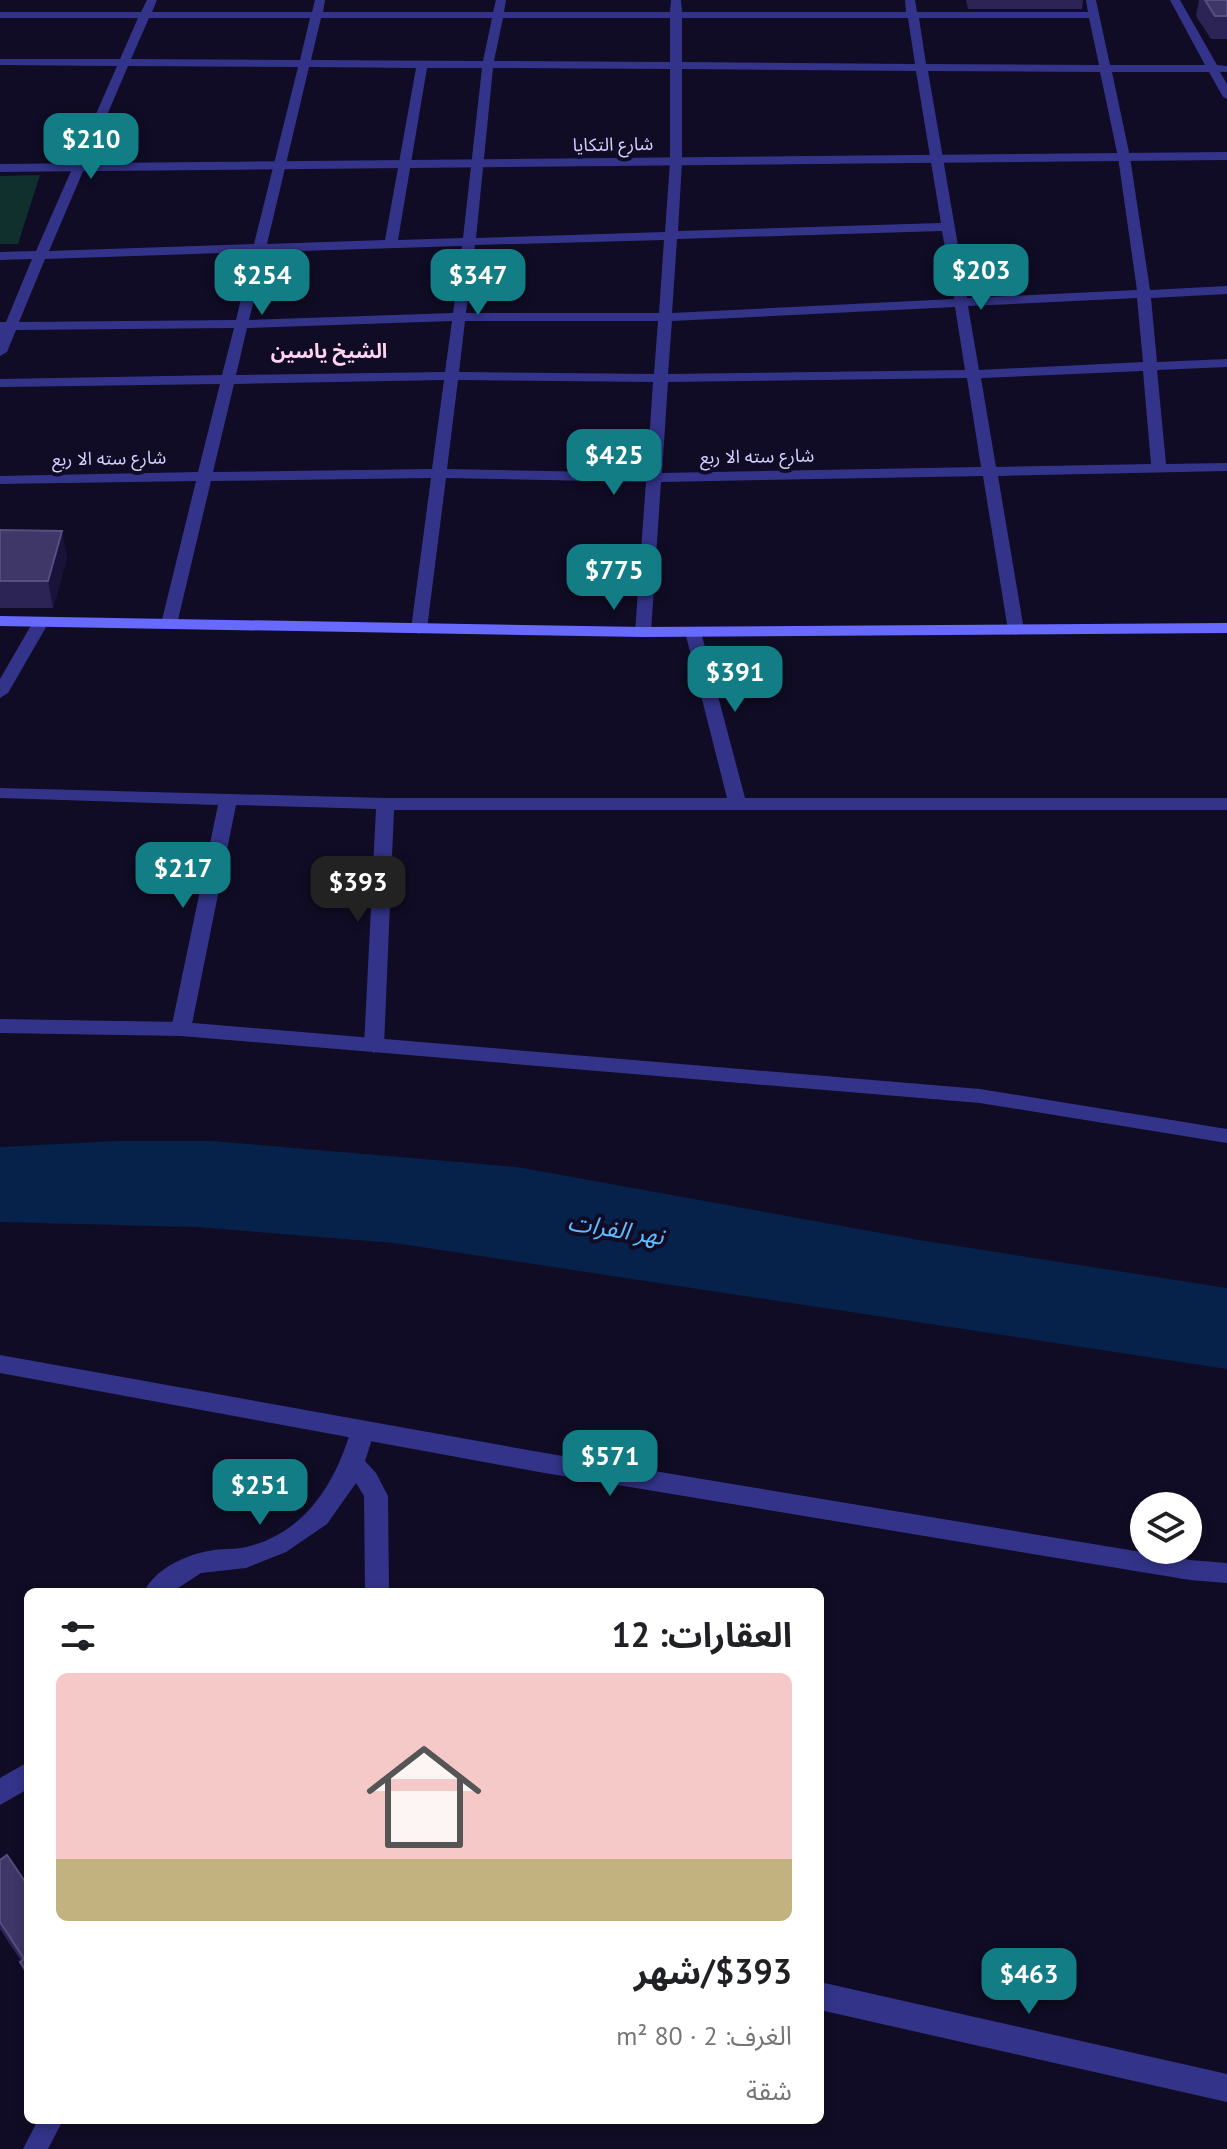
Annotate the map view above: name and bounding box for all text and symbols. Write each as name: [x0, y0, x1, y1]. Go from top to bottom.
pin: $210: [44, 113, 138, 181]
text: $210: [62, 122, 120, 155]
street label: شارع التكايا: [573, 132, 654, 159]
pin: $203: [934, 244, 1028, 312]
pin: $254: [215, 249, 309, 317]
pin: $347: [431, 249, 525, 317]
text: $203: [952, 253, 1010, 286]
text: $254: [233, 258, 291, 291]
text: $347: [449, 258, 507, 291]
district label: الشيخ ياسين: [271, 338, 387, 366]
pin: $425: [567, 429, 661, 497]
text: $425: [585, 438, 643, 471]
street label: شارع سته الا ربع: [700, 444, 814, 471]
street label: شارع سته الا ربع: [52, 446, 166, 473]
pin: $775: [567, 544, 661, 612]
text: $775: [585, 553, 643, 586]
pin: $391: [688, 646, 782, 714]
text: $391: [706, 655, 764, 688]
pin: $217: [136, 842, 230, 910]
text: $217: [154, 851, 212, 884]
pin: $393: [311, 856, 405, 924]
text: $393: [329, 865, 387, 898]
water label: نهر الفرات: [566, 1206, 668, 1252]
pin: $571: [563, 1430, 657, 1498]
text: $571: [581, 1439, 639, 1472]
pin: $251: [213, 1459, 307, 1527]
text: $251: [231, 1468, 289, 1501]
map controls: [1130, 1492, 1202, 1564]
button: layers: [1130, 1492, 1202, 1564]
text: العقارات: 12: [612, 1612, 792, 1656]
icon: filters: [56, 1614, 100, 1658]
icon: home: [352, 1725, 496, 1869]
pin: $463: [982, 1948, 1076, 2016]
text: $393/شهر: [634, 1949, 792, 1993]
text: $463: [1000, 1957, 1058, 1990]
text: الغرف: 2 · 80 m²: [616, 2019, 792, 2052]
text: شقة: [746, 2074, 792, 2107]

